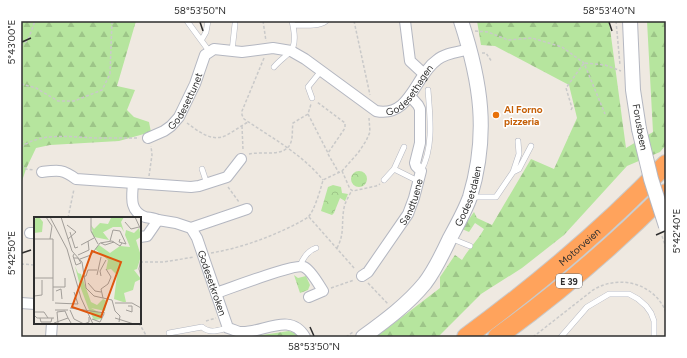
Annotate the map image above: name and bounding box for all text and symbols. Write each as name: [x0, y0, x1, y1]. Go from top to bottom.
text: 58°53'50"N: [174, 4, 226, 17]
text: 58°53'40"N: [583, 4, 635, 17]
text: 5°43'00"E: [5, 19, 18, 65]
street label: Godesethagen: [384, 61, 436, 118]
street label: Godesettunet: [164, 71, 205, 132]
place label: Al Forno pizzeria: [504, 103, 543, 128]
street label: Forusbeen: [630, 103, 651, 152]
marker: Al Forno pizzeria: [491, 110, 501, 120]
street label: Godesetdalen: [451, 164, 484, 228]
street label: Sandtuene: [396, 177, 425, 228]
text: 5°42'40"E: [670, 208, 683, 253]
inset map: [34, 217, 141, 324]
street label: Motorveien: [556, 225, 603, 268]
text: 5°42'50"E: [5, 231, 18, 275]
street label: Godesetkroken: [195, 248, 230, 318]
road number: E 39: [556, 274, 582, 288]
text: 58°53'50"N: [288, 340, 340, 353]

